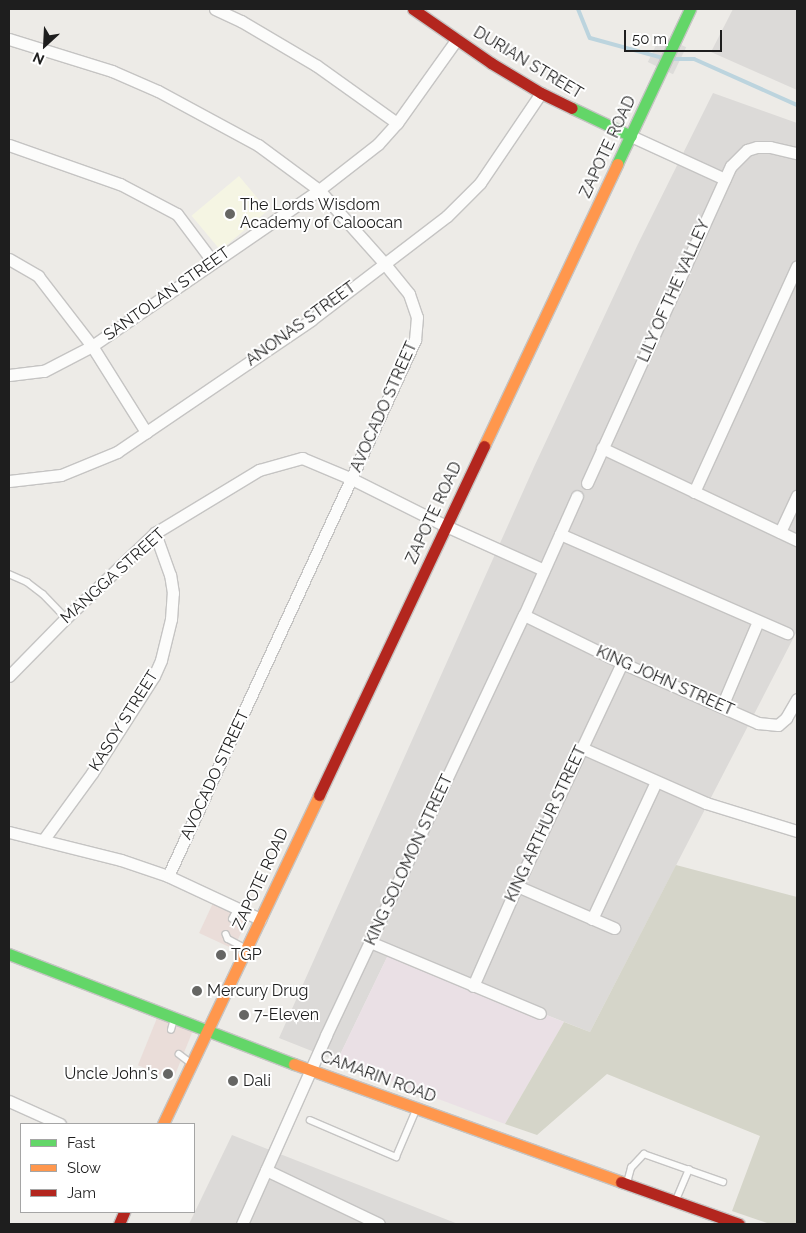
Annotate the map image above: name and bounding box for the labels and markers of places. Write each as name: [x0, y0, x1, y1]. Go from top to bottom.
place label: The Lords Wisdom Academy of Caloocan: [240, 195, 403, 233]
marker: The Lords Wisdom Academy of Caloocan: [224, 208, 236, 220]
place label: TGP: [231, 945, 262, 965]
marker: TGP: [215, 949, 227, 961]
place label: Mercury Drug: [207, 981, 309, 1001]
marker: Mercury Drug: [191, 985, 203, 997]
place label: 7-Eleven: [254, 1005, 319, 1025]
marker: 7-Eleven: [238, 1009, 250, 1021]
place label: Uncle John's: [64, 1064, 158, 1084]
marker: Uncle John's: [162, 1068, 174, 1080]
place label: Dali: [243, 1071, 271, 1091]
marker: Dali: [227, 1075, 239, 1087]

